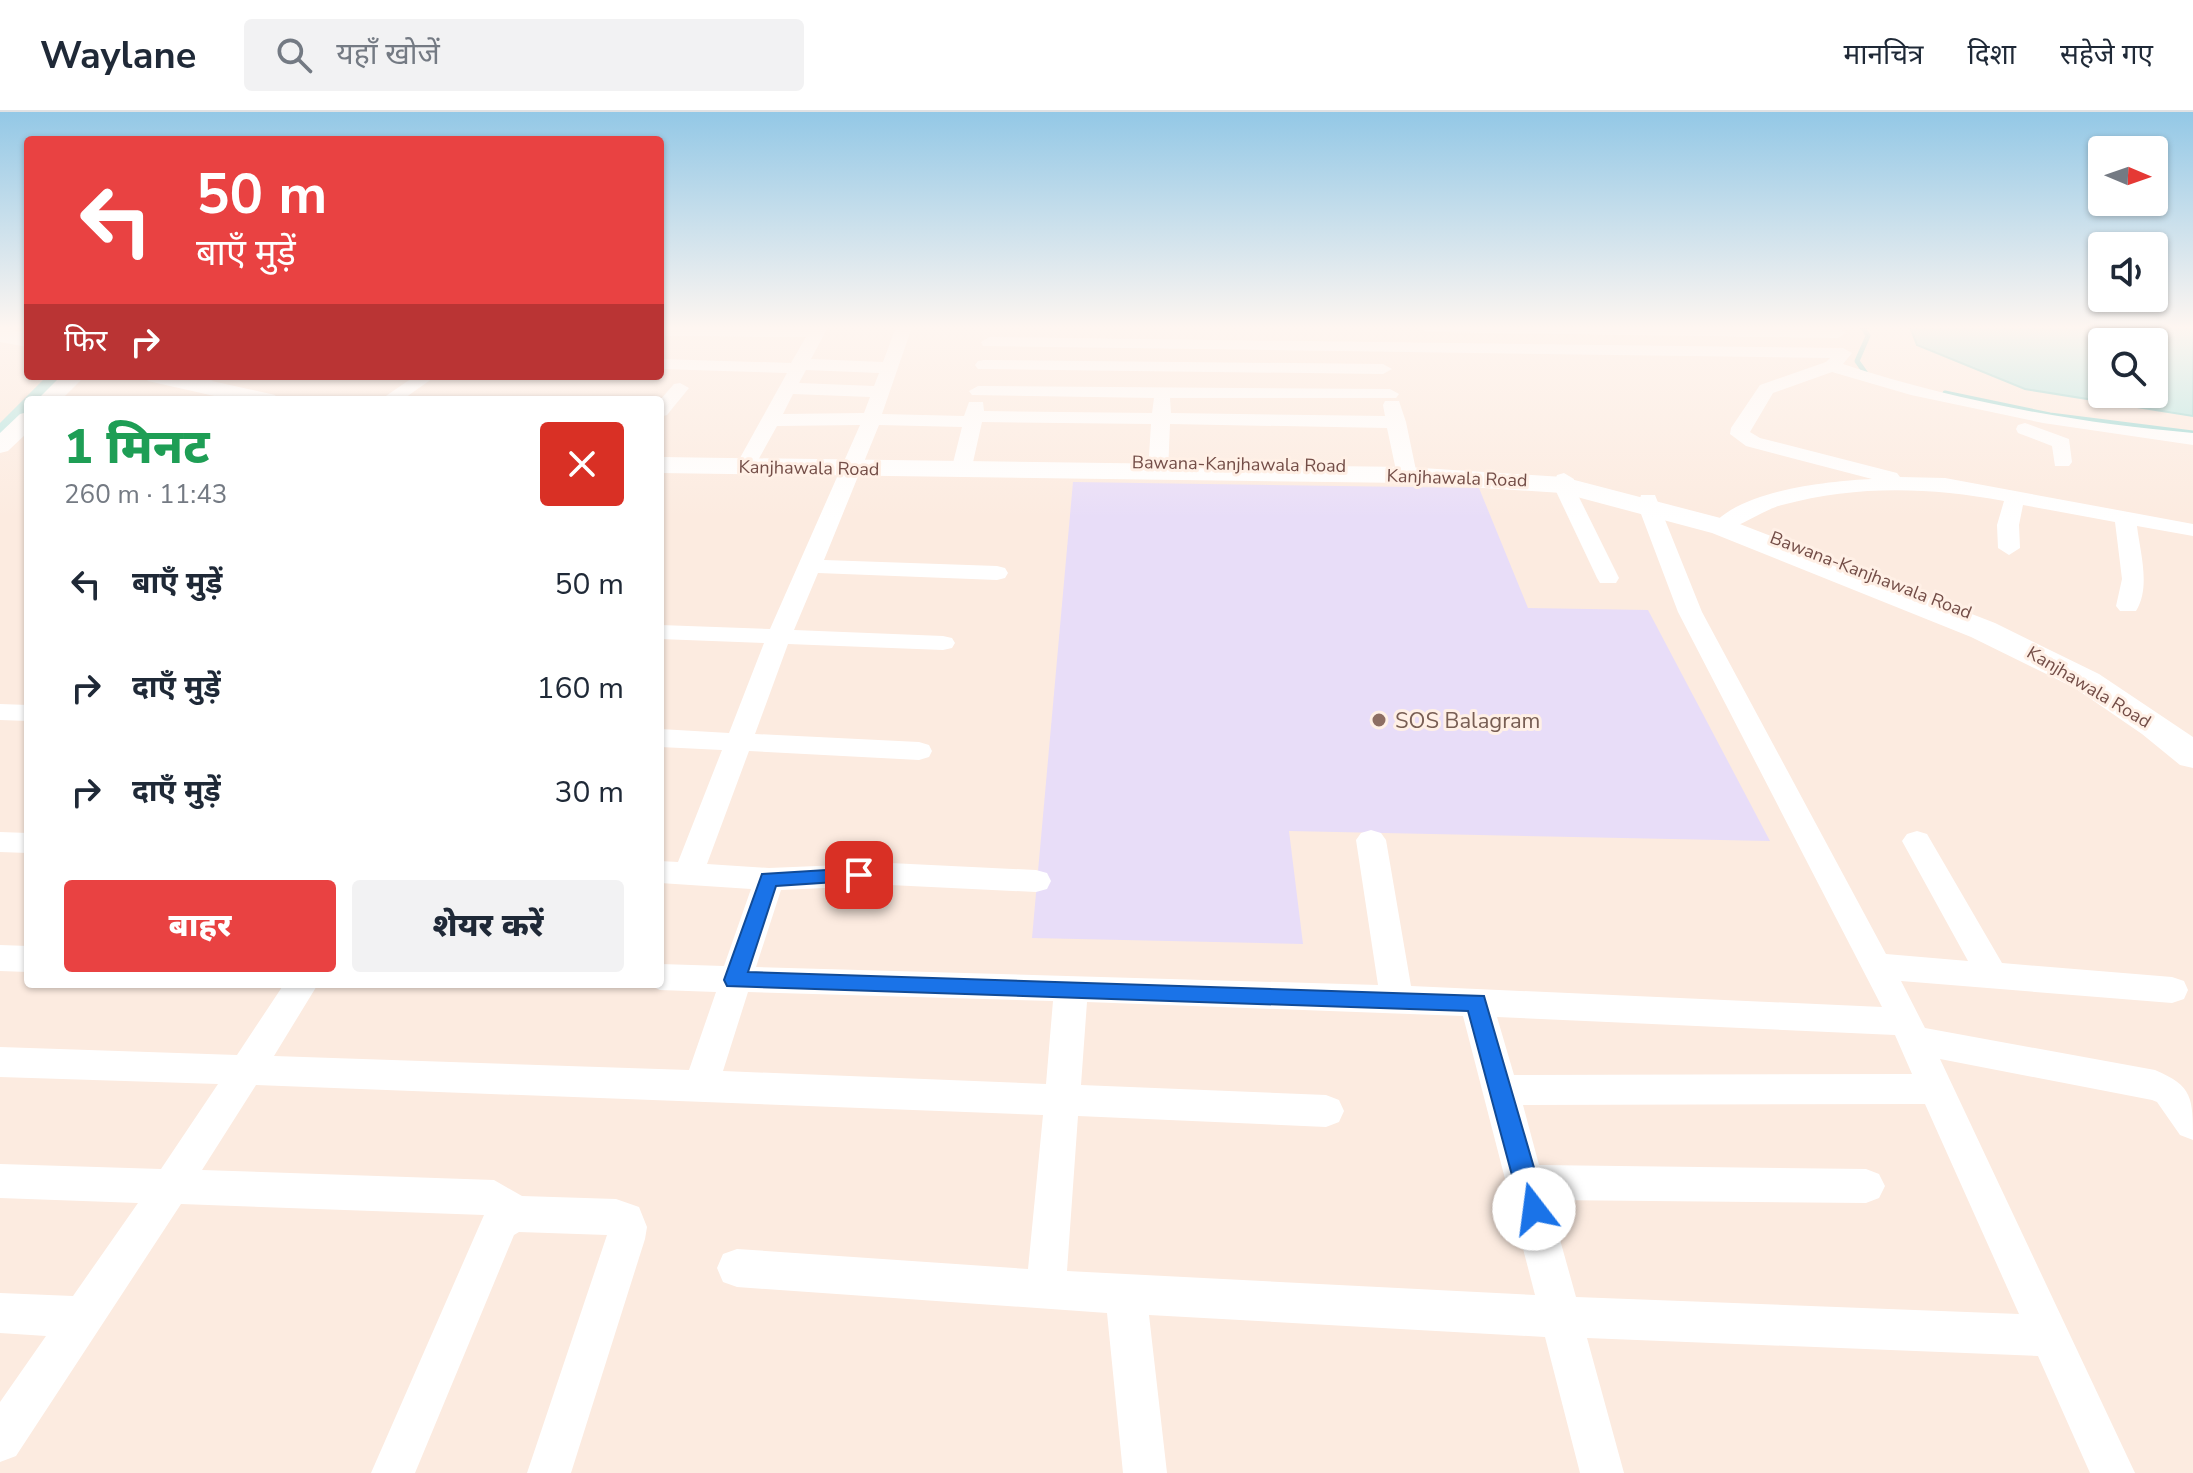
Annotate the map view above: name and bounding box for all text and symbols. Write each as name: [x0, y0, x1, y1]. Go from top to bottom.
search box: [244, 19, 804, 91]
text: Waylane: [40, 30, 196, 81]
icon: search: [272, 33, 316, 77]
text: यहाँ खोजें: [336, 34, 440, 75]
text: मानचित्र: [1844, 36, 1924, 74]
text: दिशा: [1968, 36, 2016, 74]
text: सहेजे गए: [2060, 36, 2153, 74]
north arrow: [2088, 136, 2168, 216]
map controls: [2088, 136, 2168, 408]
text: 50 m: [196, 156, 327, 233]
icon: left: [64, 168, 168, 272]
text: बाएँ मुड़ें: [196, 229, 296, 278]
button: sound: [2088, 232, 2168, 312]
icon: right: [123, 320, 167, 364]
text: फिर: [64, 321, 107, 362]
button: search: [2088, 328, 2168, 408]
text: 1 मिनट: [64, 414, 210, 480]
button: close: [540, 422, 624, 506]
street label: Bawana-Kanjhawala Road: [1132, 450, 1346, 478]
street label: Kanjhawala Road: [738, 455, 880, 481]
street label: Kanjhawala Road: [1386, 464, 1528, 492]
text: 260 m · 11:43: [64, 477, 227, 512]
street label: Bawana-Kanjhawala Road: [1767, 525, 1975, 625]
icon: left: [64, 562, 108, 606]
text: बाएँ मुड़ें: [132, 563, 222, 604]
text: 50 m: [555, 564, 624, 605]
street label: Kanjhawala Road: [2022, 640, 2156, 734]
icon: right: [64, 666, 108, 710]
text: दाएँ मुड़ें: [132, 667, 221, 708]
text: 160 m: [537, 668, 624, 709]
place label: SOS Balagram: [1395, 706, 1540, 736]
marker: SOS Balagram: [1370, 711, 1388, 729]
icon: right: [64, 770, 108, 814]
text: दाएँ मुड़ें: [132, 771, 221, 812]
text: 30 m: [555, 772, 624, 813]
pin: [825, 841, 893, 909]
icon: arrive: [837, 853, 881, 897]
button: बाहर: [64, 880, 336, 972]
button: शेयर करें: [352, 880, 624, 972]
position arrow: [1492, 1167, 1576, 1251]

